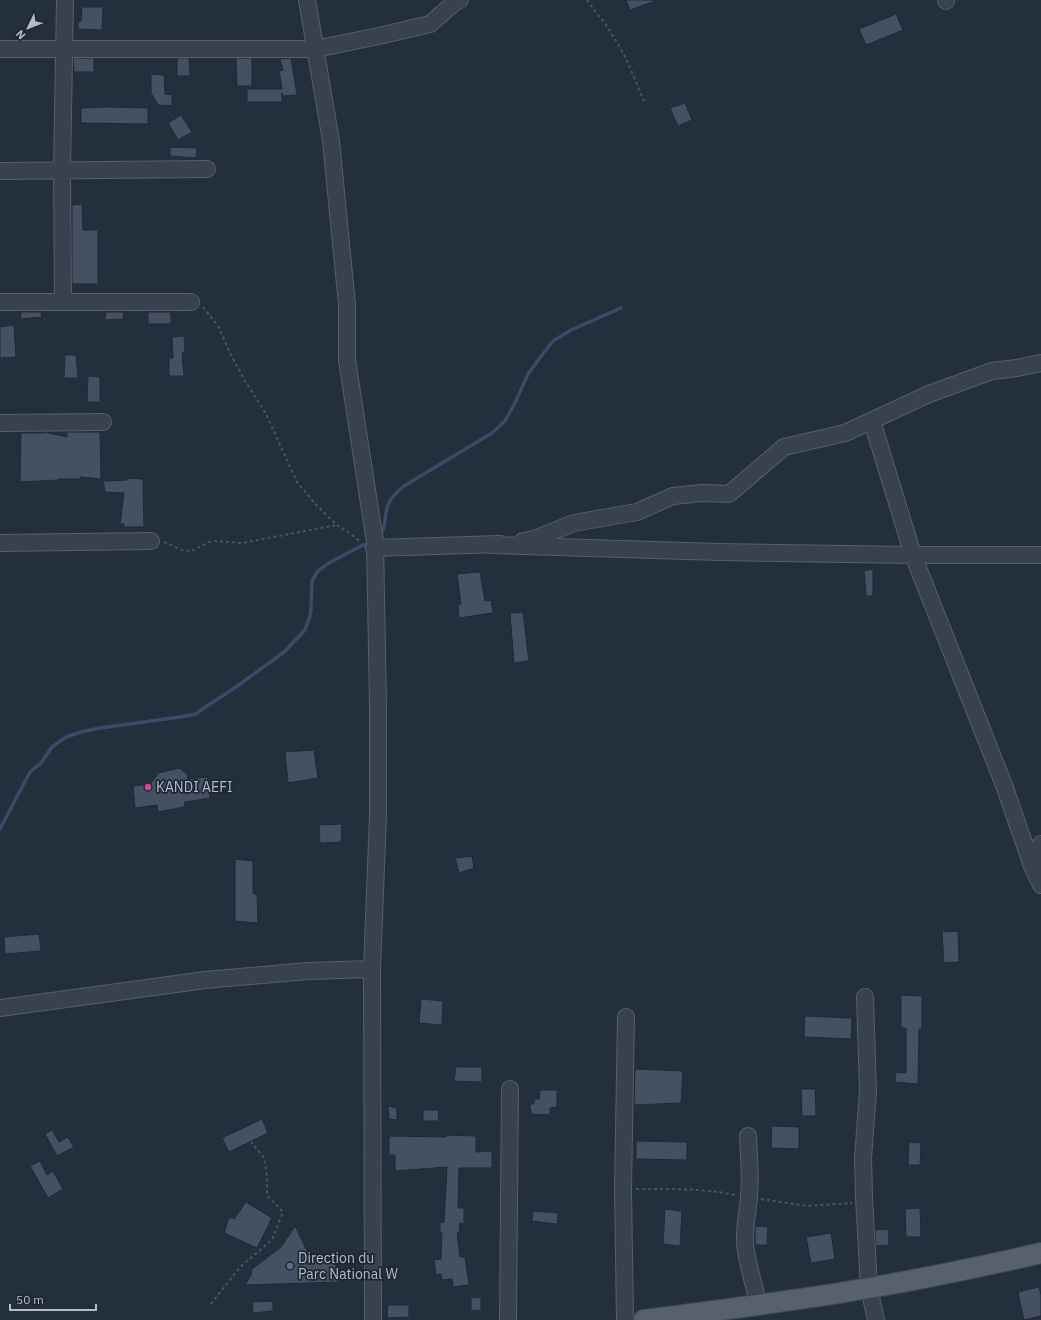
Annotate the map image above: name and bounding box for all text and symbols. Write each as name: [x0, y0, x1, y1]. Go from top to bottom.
north arrow: [8, 8, 48, 48]
text: N: [13, 27, 29, 43]
place label: KANDI AEFI: [156, 778, 233, 796]
marker: KANDI AEFI: [143, 782, 153, 792]
place label: Direction du Parc National W: [298, 1249, 398, 1283]
marker: Direction du Parc National W: [285, 1261, 295, 1271]
scale bar: [10, 1286, 96, 1312]
text: 50 m: [16, 1292, 44, 1307]

